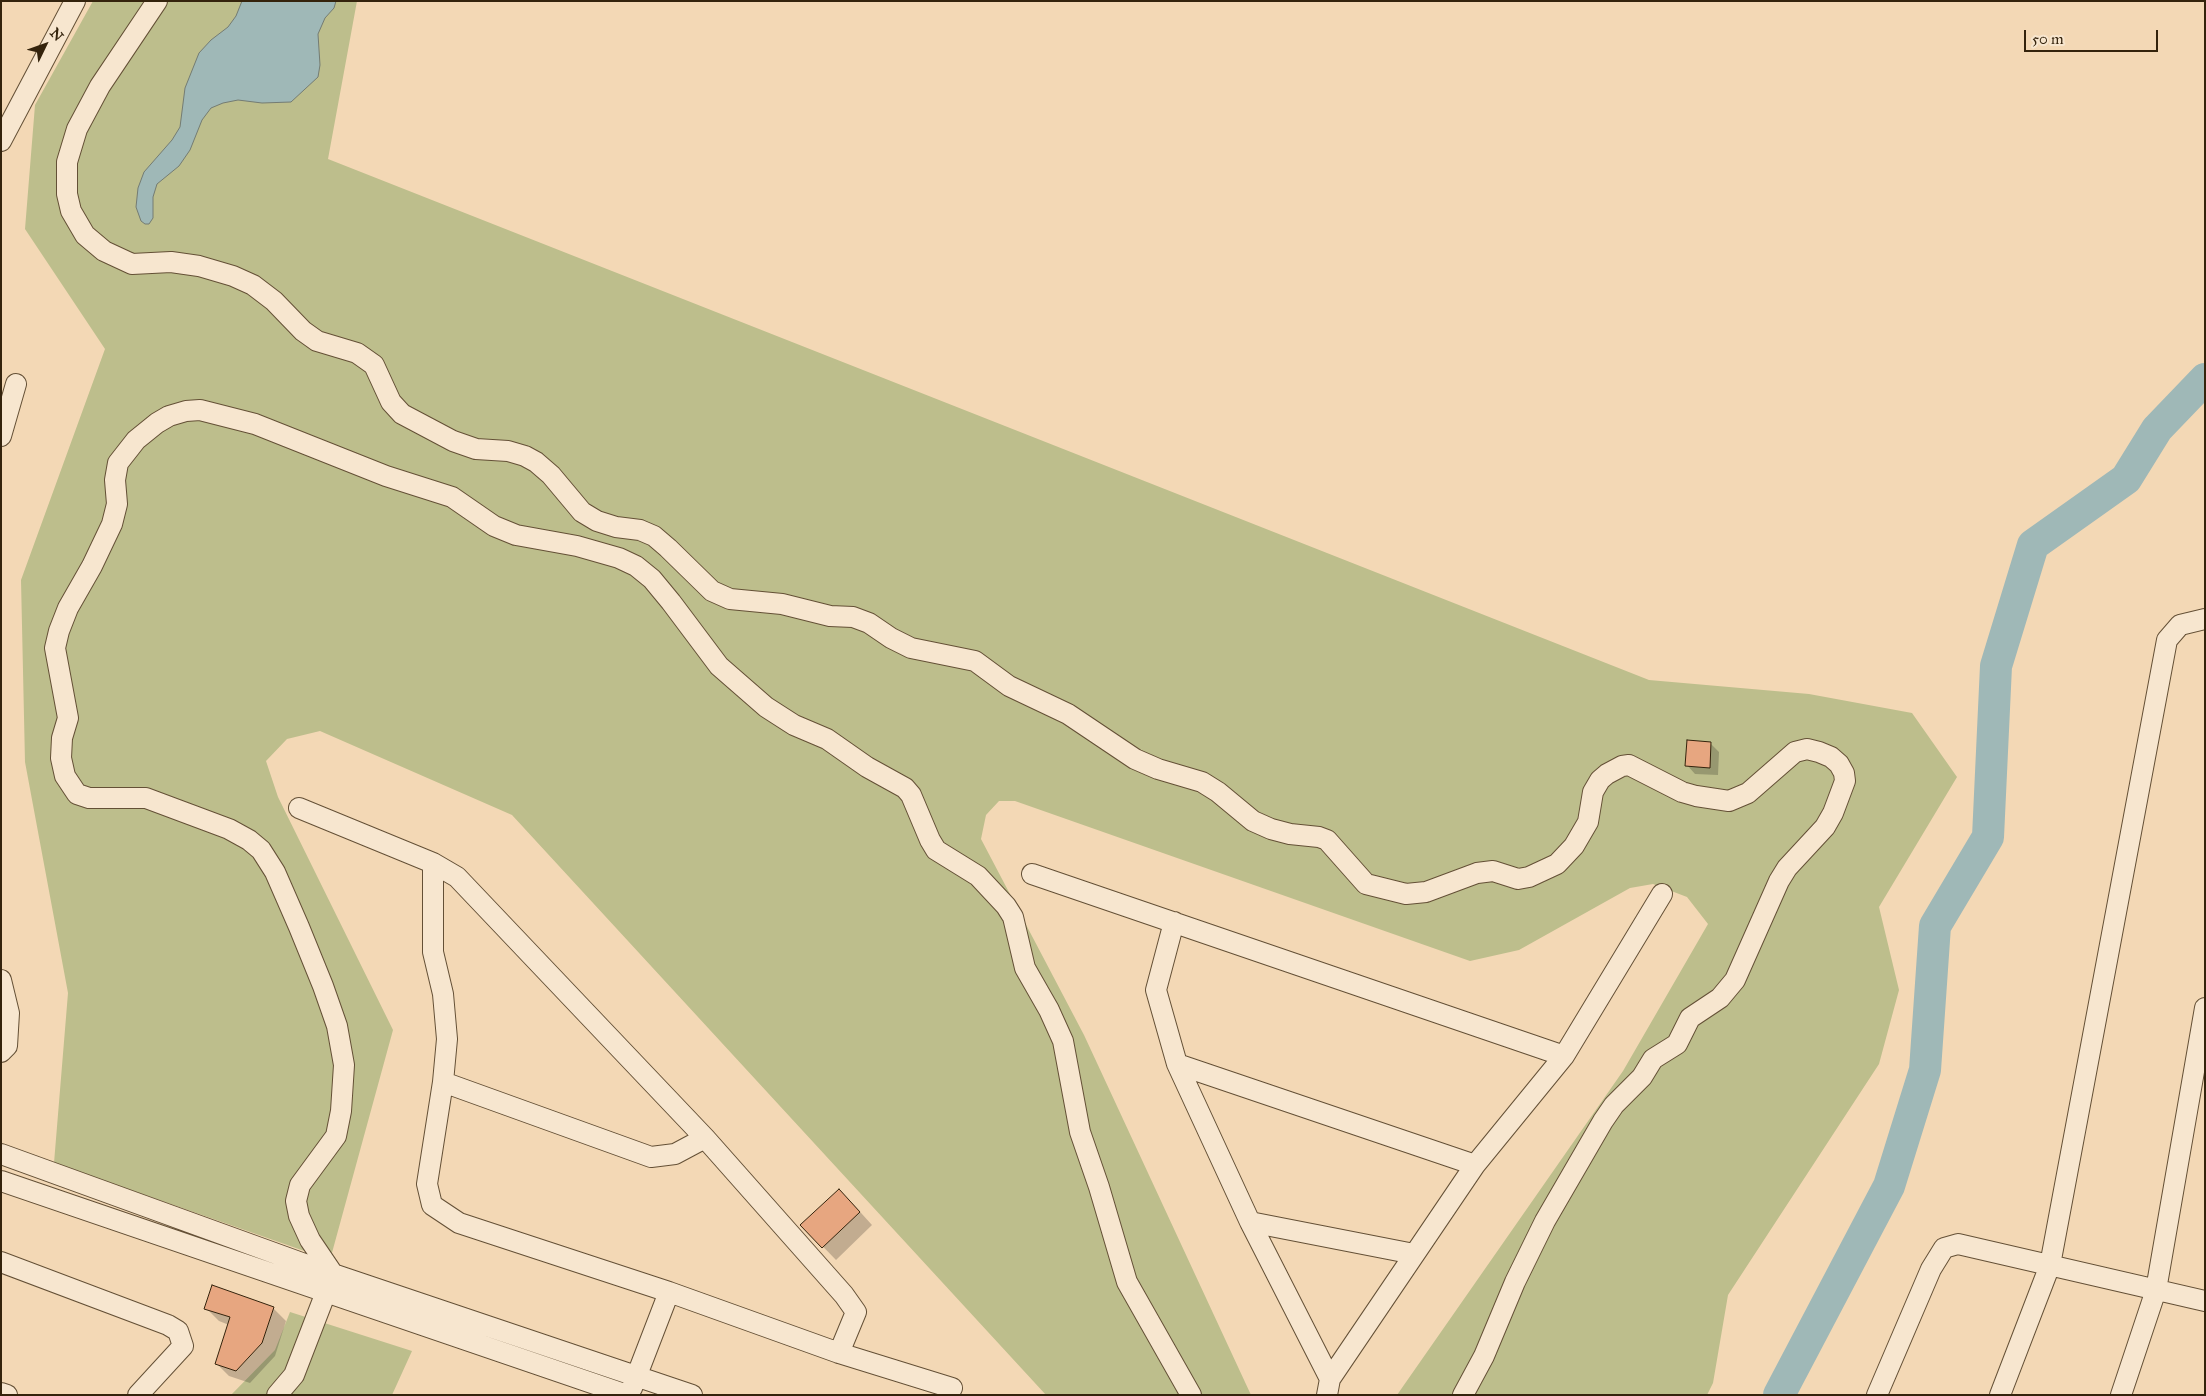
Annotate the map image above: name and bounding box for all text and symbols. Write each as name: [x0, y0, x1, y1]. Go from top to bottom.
north arrow: [20, 20, 70, 70]
scale bar: [2026, 20, 2160, 52]
text: N: [46, 25, 67, 45]
text: 50 m: [2032, 30, 2064, 48]

